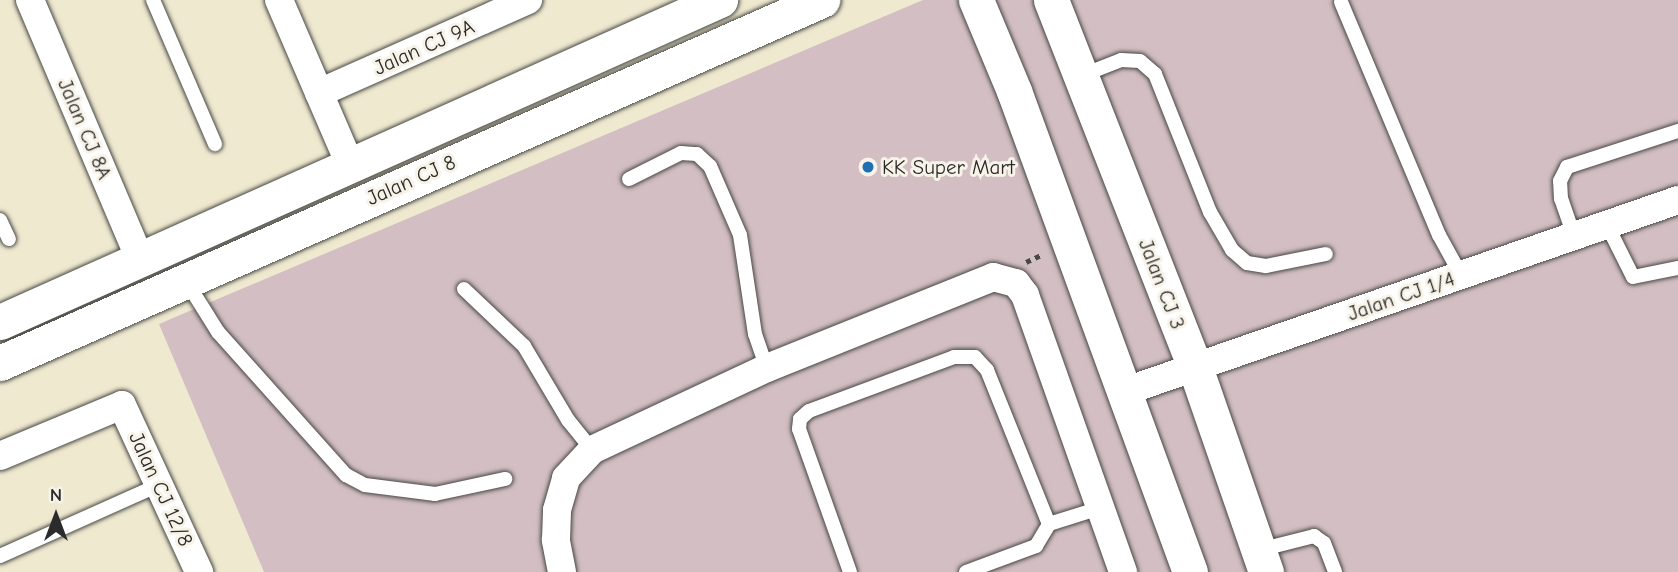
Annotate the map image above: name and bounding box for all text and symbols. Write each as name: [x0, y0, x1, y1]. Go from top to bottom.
street label: Jalan CJ 9A: [370, 14, 478, 80]
street label: Jalan CJ 8A: [52, 75, 118, 183]
street label: Jalan CJ 8: [363, 149, 459, 211]
place label: KK Super Mart: [882, 154, 1015, 180]
marker: KK Super Mart: [860, 159, 876, 175]
street label: Jalan CJ 3: [1133, 235, 1191, 333]
street label: Jalan CJ 1/4: [1344, 266, 1458, 326]
street label: Jalan CJ 12/8: [124, 428, 198, 550]
north arrow: [21, 481, 91, 551]
text: N: [50, 484, 62, 506]

